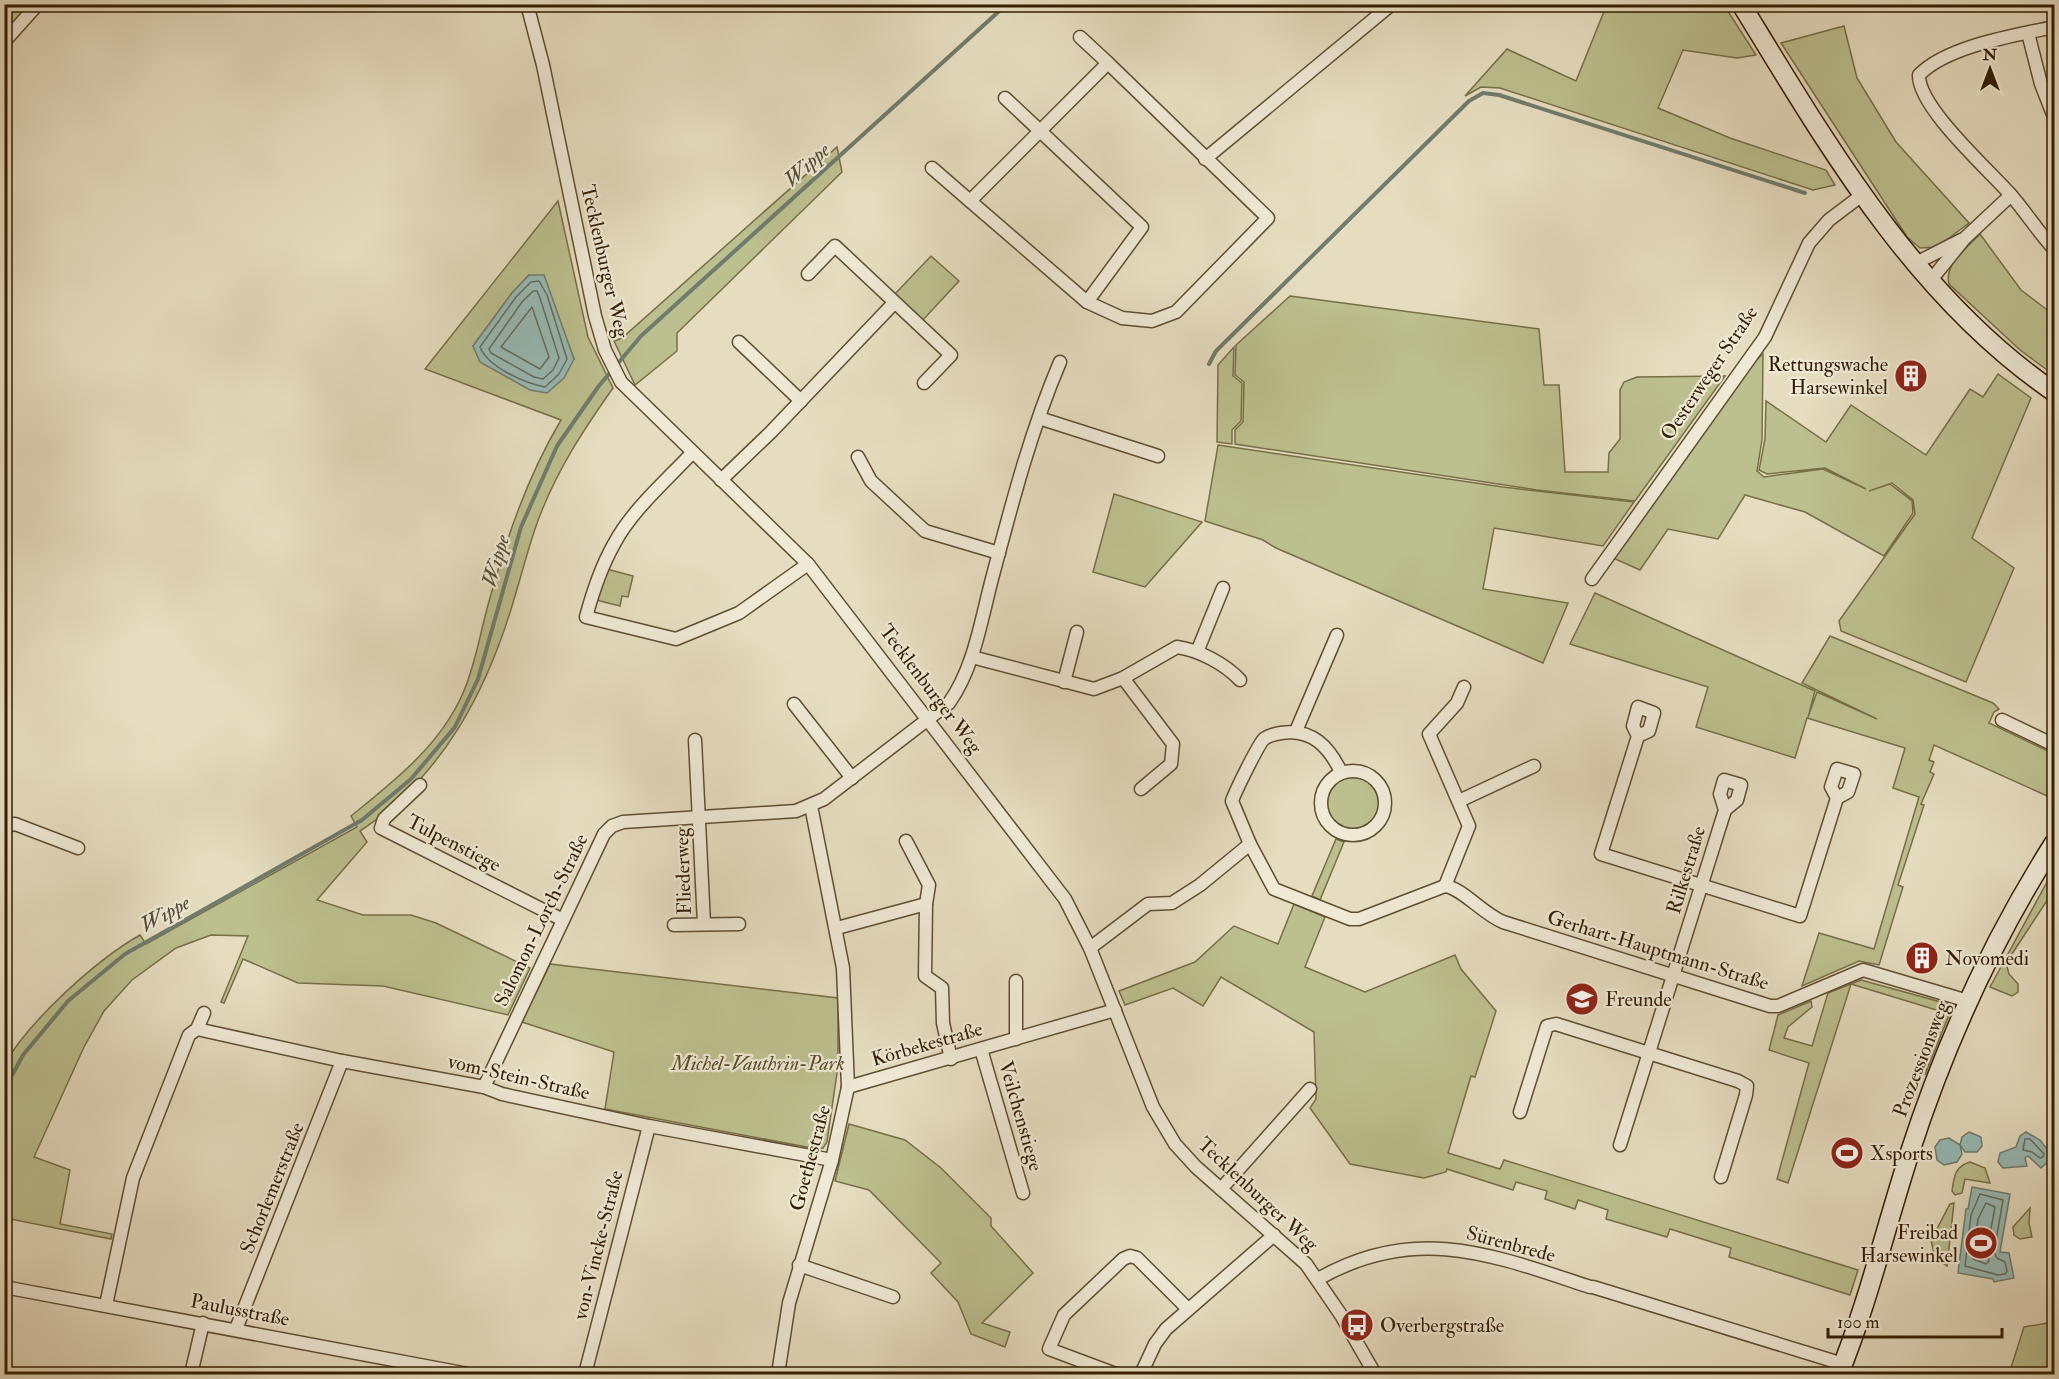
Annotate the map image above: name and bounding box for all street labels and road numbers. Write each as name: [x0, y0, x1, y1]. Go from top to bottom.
street label: Tecklenburger Weg: [575, 182, 635, 341]
street label: Oesterweger Straße: [1655, 301, 1763, 445]
street label: Tecklenburger Weg: [874, 619, 989, 760]
street label: Tulpenstiege: [402, 809, 505, 878]
street label: Rilkestraße: [1661, 823, 1711, 917]
street label: Fliederweg: [669, 826, 697, 915]
street label: Salomon-Lorch-Straße: [488, 830, 594, 1010]
street label: Gerhart-Hauptmann-Straße: [1544, 904, 1772, 997]
street label: Prozessionsweg: [1887, 996, 1955, 1121]
street label: Körbekestraße: [868, 1016, 986, 1072]
street label: vom-Stein-Straße: [445, 1048, 592, 1105]
street label: Veilchenstiege: [993, 1058, 1049, 1174]
street label: Goethestraße: [784, 1102, 836, 1214]
street label: Schorlemerstraße: [234, 1119, 310, 1257]
street label: Tecklenburger Weg: [1192, 1132, 1324, 1257]
street label: von-Vincke-Straße: [567, 1168, 629, 1323]
street label: Sürenbrede: [1464, 1220, 1558, 1268]
street label: Paulusstraße: [188, 1288, 292, 1332]

